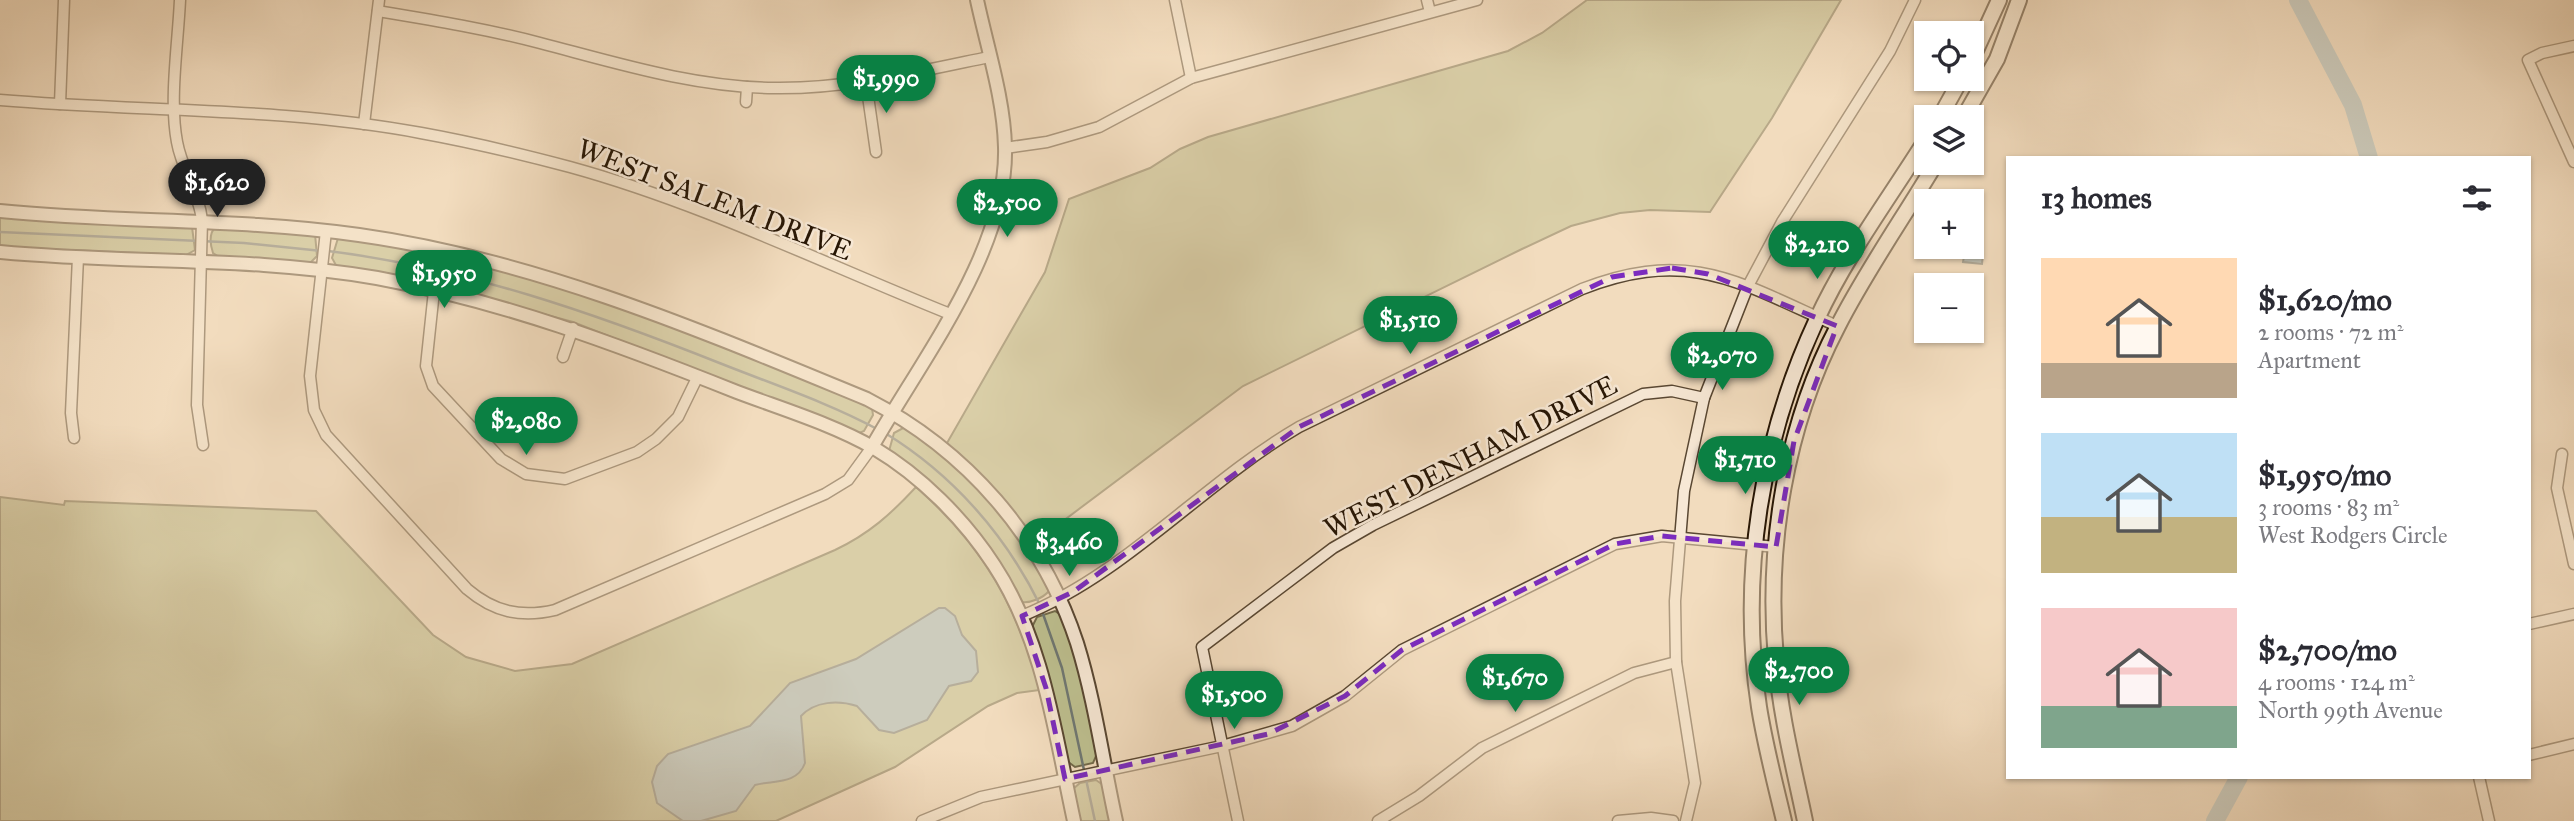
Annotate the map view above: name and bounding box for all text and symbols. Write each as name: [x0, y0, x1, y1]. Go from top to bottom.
map controls: [1914, 21, 1984, 343]
button: locate: [1914, 21, 1984, 91]
pin: $1,990: [829, 55, 943, 115]
text: $1,990: [853, 64, 919, 92]
button: layers: [1914, 105, 1984, 175]
street label: WEST SALEM DRIVE: [572, 131, 857, 268]
pin: $1,620: [160, 160, 274, 219]
text: $1,620: [184, 168, 250, 196]
icon: filters: [2458, 179, 2496, 217]
pin: $2,500: [950, 180, 1064, 239]
text: 13 homes: [2041, 180, 2152, 216]
text: $2,500: [973, 188, 1041, 216]
button: +: [1914, 189, 1984, 259]
pin: $2,210: [1760, 222, 1874, 281]
text: $2,210: [1784, 230, 1850, 258]
pin: $1,950: [387, 250, 501, 310]
text: $1,950: [411, 259, 477, 287]
button: −: [1914, 273, 1984, 343]
text: $1,620/mo: [2258, 282, 2392, 318]
icon: home: [2097, 286, 2181, 370]
pin: $1,510: [1353, 296, 1467, 356]
text: $1,510: [1379, 305, 1441, 333]
text: 2 rooms · 72 m²: [2258, 318, 2403, 346]
pin: $2,070: [1665, 332, 1779, 392]
text: $2,070: [1687, 341, 1757, 369]
text: Apartment: [2258, 346, 2361, 374]
street label: WEST DENHAM DRIVE: [1318, 367, 1623, 546]
pin: $2,080: [469, 398, 583, 457]
text: $2,080: [491, 406, 561, 434]
pin: $1,710: [1688, 436, 1802, 496]
text: $1,710: [1714, 445, 1776, 473]
text: $1,950/mo: [2258, 457, 2391, 493]
icon: home: [2097, 461, 2181, 545]
text: 3 rooms · 83 m²: [2258, 493, 2399, 521]
pin: $3,460: [1012, 518, 1126, 578]
text: West Rodgers Circle: [2258, 521, 2447, 549]
text: $3,460: [1035, 527, 1103, 555]
text: $2,700/mo: [2258, 632, 2397, 668]
icon: home: [2097, 636, 2181, 720]
pin: $2,700: [1742, 648, 1856, 707]
pin: $1,670: [1458, 654, 1572, 714]
text: $2,700: [1764, 656, 1834, 684]
text: $1,670: [1482, 663, 1548, 691]
text: 4 rooms · 124 m²: [2258, 668, 2415, 696]
pin: $1,500: [1177, 672, 1291, 731]
text: $1,500: [1201, 680, 1267, 708]
text: North 99th Avenue: [2258, 696, 2443, 724]

